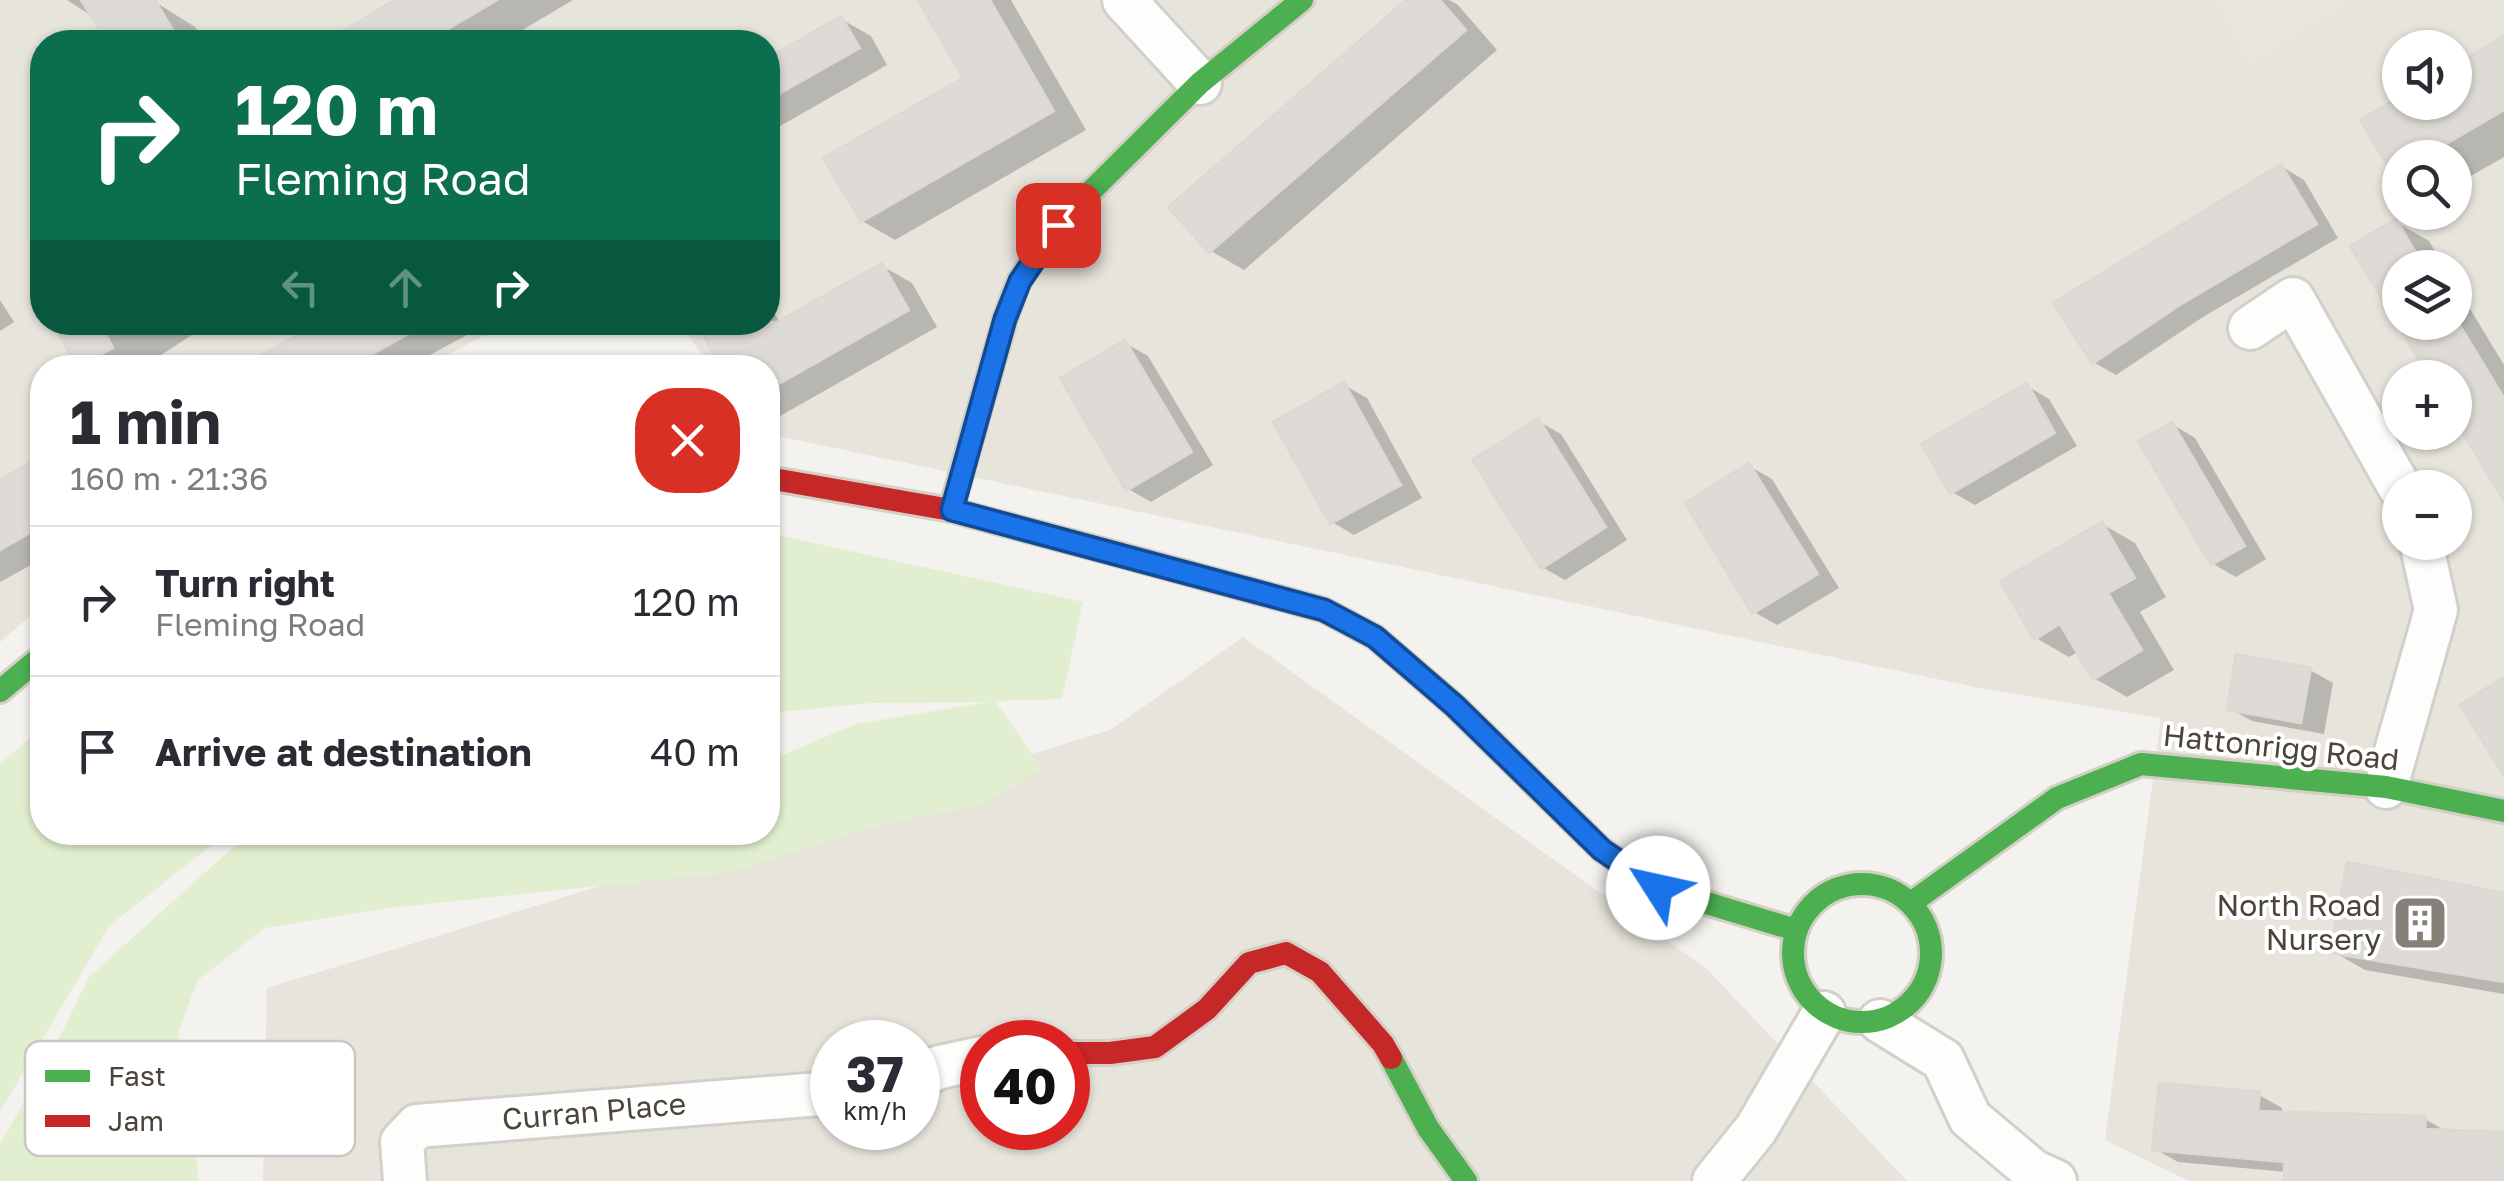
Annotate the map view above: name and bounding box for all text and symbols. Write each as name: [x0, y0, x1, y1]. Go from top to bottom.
map controls: [2382, 30, 2472, 560]
button: sound: [2382, 30, 2472, 120]
text: 120 m: [235, 66, 438, 150]
icon: right: [70, 70, 200, 200]
button: search: [2382, 140, 2472, 230]
text: Fleming Road: [235, 151, 531, 205]
pin: [1016, 183, 1101, 268]
icon: arrive: [1031, 198, 1086, 253]
button: layers: [2382, 250, 2472, 340]
icon: left: [273, 260, 328, 315]
icon: ahead: [378, 260, 433, 315]
icon: right: [483, 260, 538, 315]
button: +: [2382, 360, 2472, 450]
text: 1 min: [70, 385, 221, 457]
button: close: [635, 388, 740, 493]
text: 160 m · 21:36: [70, 459, 268, 497]
button: −: [2382, 470, 2472, 560]
text: Turn right: [155, 560, 335, 605]
icon: right: [70, 574, 125, 629]
text: 120 m: [633, 579, 740, 624]
text: Fleming Road: [155, 605, 365, 643]
street label: Hattonrigg Road: [2161, 717, 2401, 777]
icon: arrive: [70, 724, 125, 779]
text: Arrive at destination: [155, 729, 532, 774]
text: 40 m: [650, 729, 740, 774]
position arrow: [1606, 836, 1710, 940]
place label: North Road Nursery: [2216, 887, 2381, 957]
building icon: North Road Nursery: [2390, 893, 2450, 953]
speed limit sign: 40: [960, 1020, 1090, 1150]
legend: [25, 1041, 355, 1156]
text: 37: [846, 1043, 904, 1103]
text: Fast: [108, 1059, 166, 1092]
street label: Curran Place: [500, 1085, 687, 1137]
text: km/h: [843, 1095, 907, 1126]
text: Jam: [108, 1104, 164, 1137]

